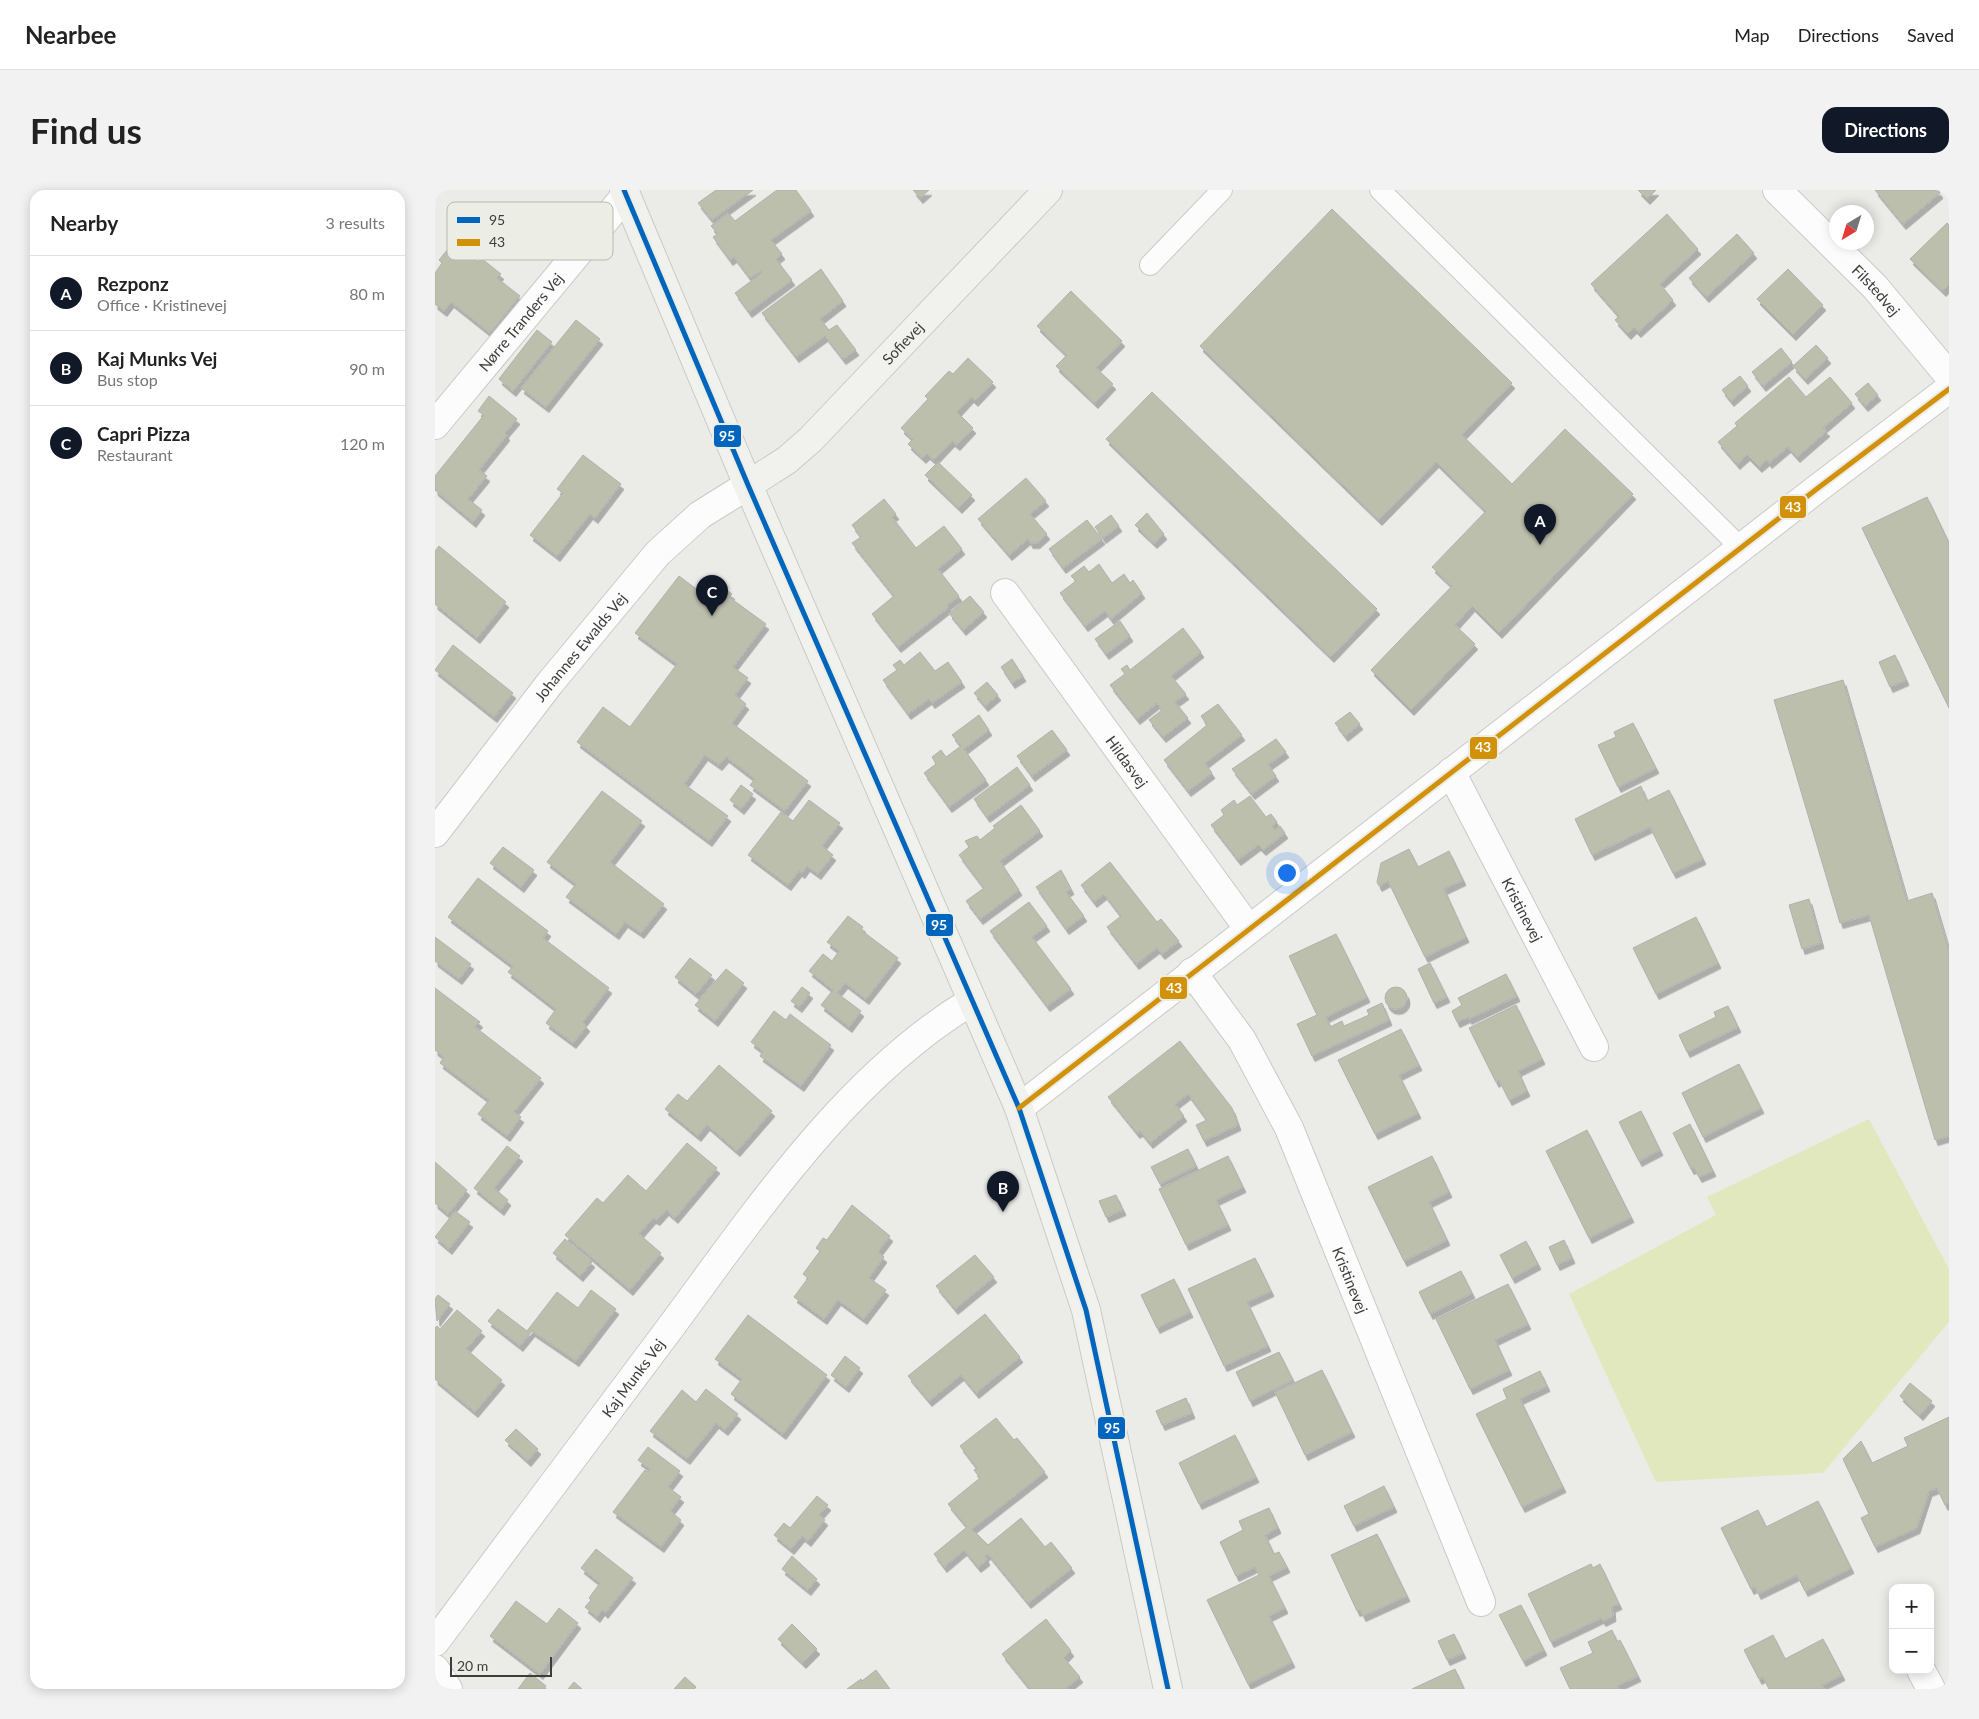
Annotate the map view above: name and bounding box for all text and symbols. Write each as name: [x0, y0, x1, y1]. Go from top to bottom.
text: Nearbee: [25, 20, 116, 49]
text: Map: [1734, 24, 1770, 46]
text: Directions: [1798, 24, 1879, 46]
text: Saved: [1907, 24, 1954, 46]
button: Directions: [1822, 107, 1949, 153]
text: Find us: [30, 109, 142, 151]
legend: [447, 202, 613, 260]
north arrow: [1829, 205, 1874, 250]
text: Nearby: [50, 210, 118, 235]
text: 95: [489, 211, 505, 228]
text: 3 results: [325, 213, 385, 232]
text: 43: [489, 233, 505, 250]
street label: Filstedvej: [1849, 261, 1904, 319]
street label: Nørre Tranders Vej: [475, 269, 567, 375]
text: Rezponz: [97, 272, 169, 295]
text: A: [60, 284, 72, 303]
text: 80 m: [349, 284, 385, 303]
text: Office · Kristinevej: [97, 295, 227, 314]
street label: Sofievej: [878, 318, 927, 368]
text: Kaj Munks Vej: [97, 347, 217, 370]
text: B: [61, 359, 71, 378]
text: 90 m: [349, 359, 385, 378]
text: Bus stop: [97, 370, 158, 389]
text: Capri Pizza: [97, 422, 190, 445]
line badge: 95: [713, 424, 742, 448]
text: 95: [719, 427, 735, 444]
text: C: [61, 434, 71, 453]
text: 120 m: [340, 434, 385, 453]
text: Restaurant: [97, 445, 173, 464]
line badge: 43: [1779, 495, 1807, 519]
text: 43: [1785, 498, 1801, 515]
pin: A: [1524, 504, 1556, 545]
pin: C: [696, 575, 728, 616]
street label: Johannes Ewalds Vej: [530, 589, 630, 705]
street label: Hildasvej: [1102, 732, 1152, 791]
line badge: 43: [1469, 736, 1498, 760]
text: 43: [1475, 738, 1491, 755]
your location: [1274, 860, 1300, 886]
street label: Kristinevej: [1498, 874, 1547, 945]
line badge: 95: [925, 913, 954, 937]
text: 95: [931, 916, 947, 933]
line badge: 43: [1159, 976, 1188, 1000]
text: 43: [1166, 979, 1182, 996]
pin: B: [987, 1171, 1019, 1212]
street label: Kristinevej: [1329, 1244, 1372, 1316]
street label: Kaj Munks Vej: [598, 1335, 668, 1421]
line badge: 95: [1097, 1416, 1126, 1440]
text: 95: [1104, 1419, 1120, 1436]
map controls: [1889, 1584, 1934, 1674]
button: +: [1889, 1584, 1934, 1629]
button: −: [1889, 1629, 1934, 1674]
scale bar: [450, 1654, 553, 1677]
text: 20 m: [457, 1657, 488, 1674]

